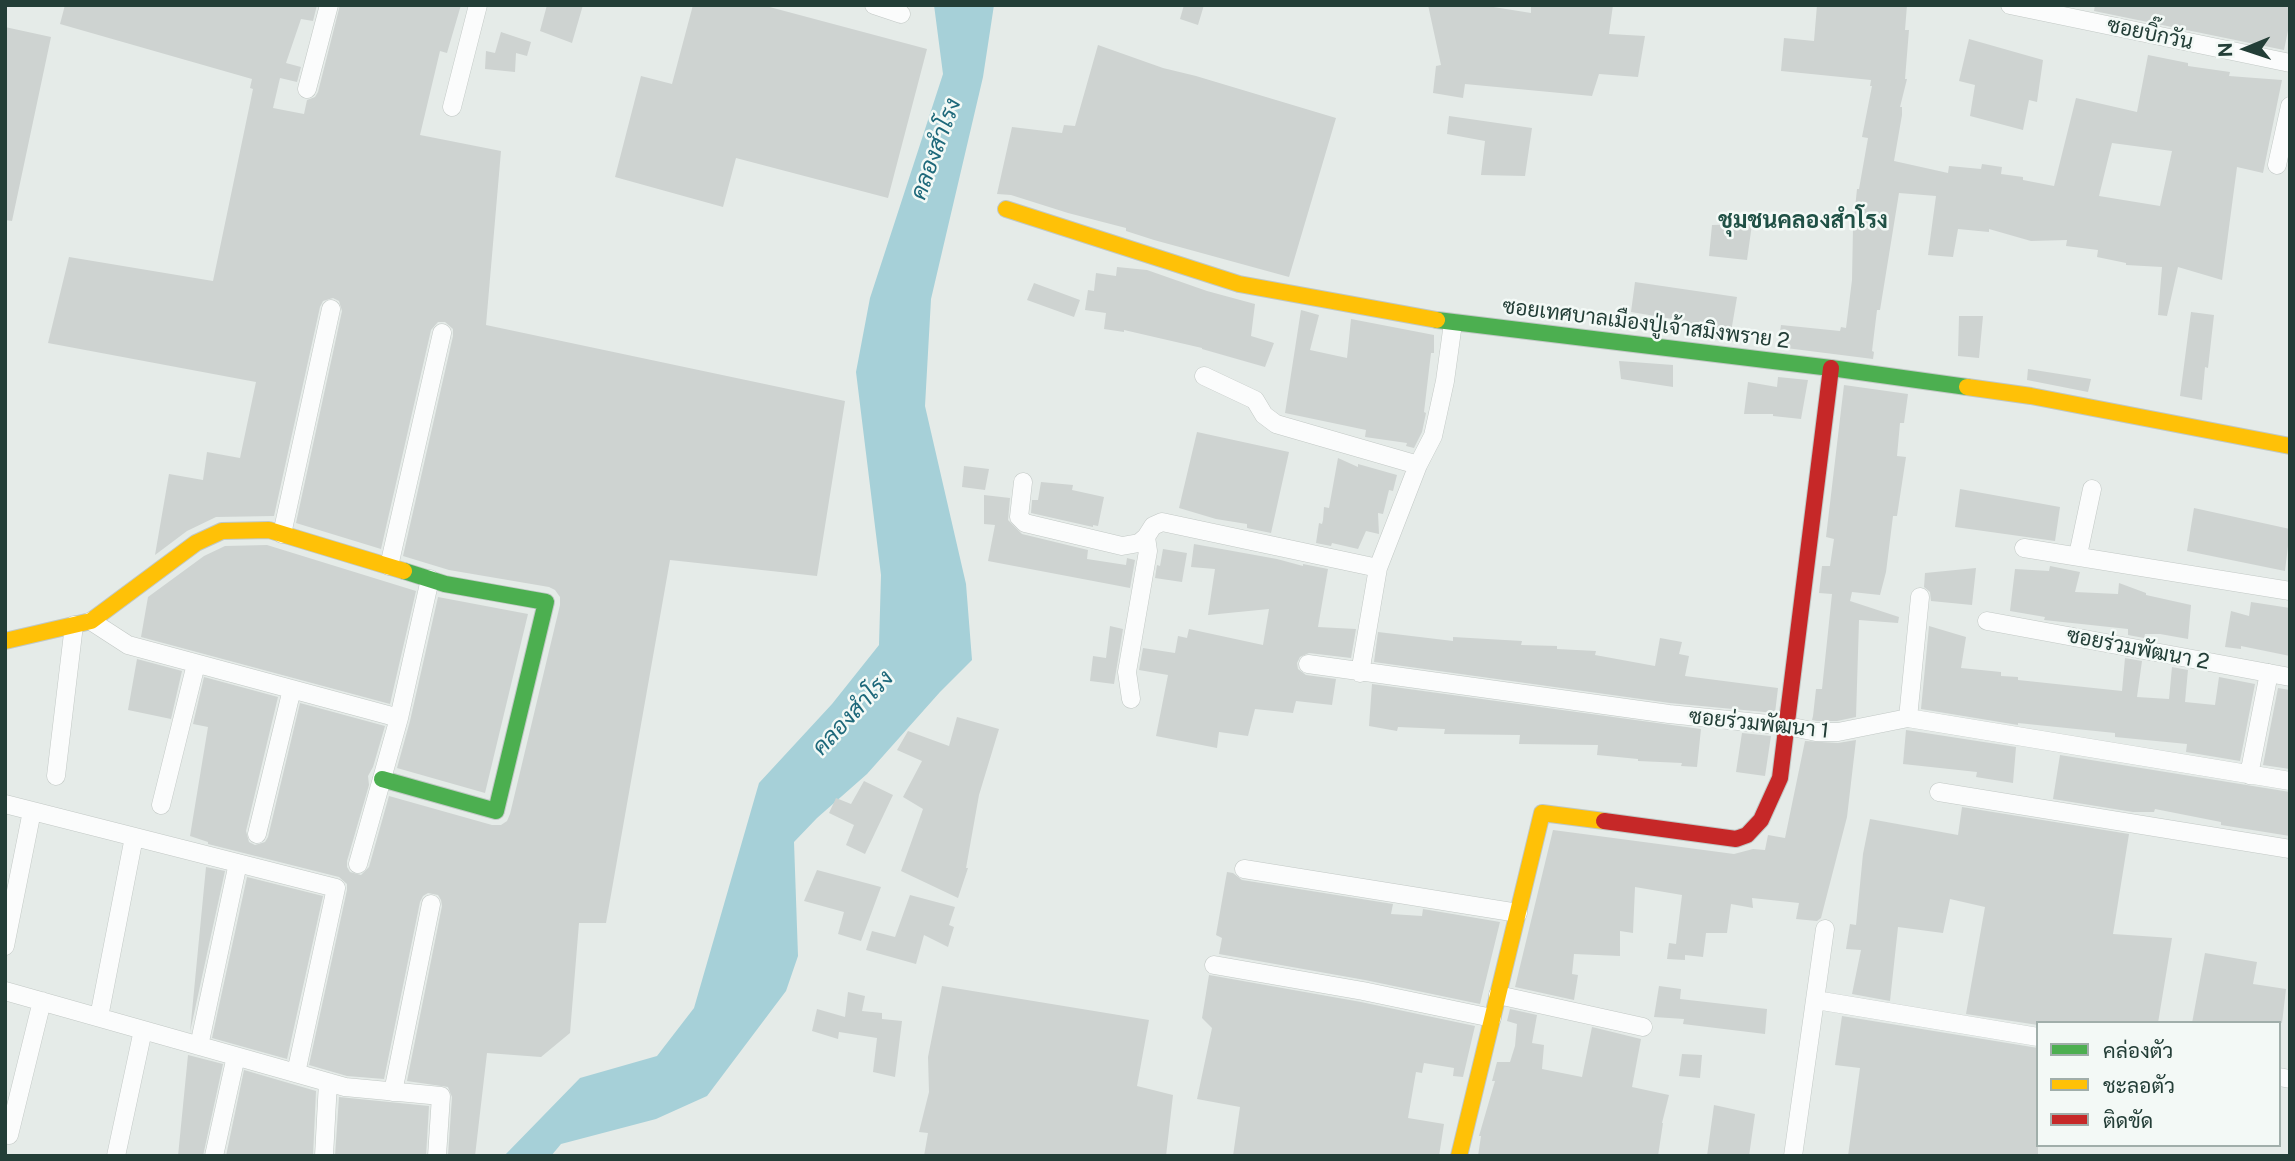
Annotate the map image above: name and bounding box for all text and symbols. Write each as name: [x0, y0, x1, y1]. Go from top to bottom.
street label: ซอยบิ๊กวัน: [2105, 13, 2195, 55]
north arrow: [2211, 14, 2281, 84]
text: N: [2214, 42, 2236, 58]
water label: คลองสำโรง: [905, 95, 967, 203]
district label: ชุมชนคลองสำโรง: [1718, 207, 1888, 235]
street label: ซอยเทศบาลเมืองปู่เจ้าสมิงพราย 2: [1501, 294, 1791, 354]
street label: ซอยร่วมพัฒนา 2: [2065, 623, 2211, 675]
water label: คลองสำโรง: [807, 665, 899, 761]
street label: ซอยร่วมพัฒนา 1: [1688, 704, 1830, 744]
legend: [2036, 1021, 2281, 1147]
text: คล่องตัว: [2103, 1038, 2173, 1063]
text: ชะลอตัว: [2103, 1073, 2175, 1098]
text: ติดขัด: [2103, 1108, 2153, 1133]

